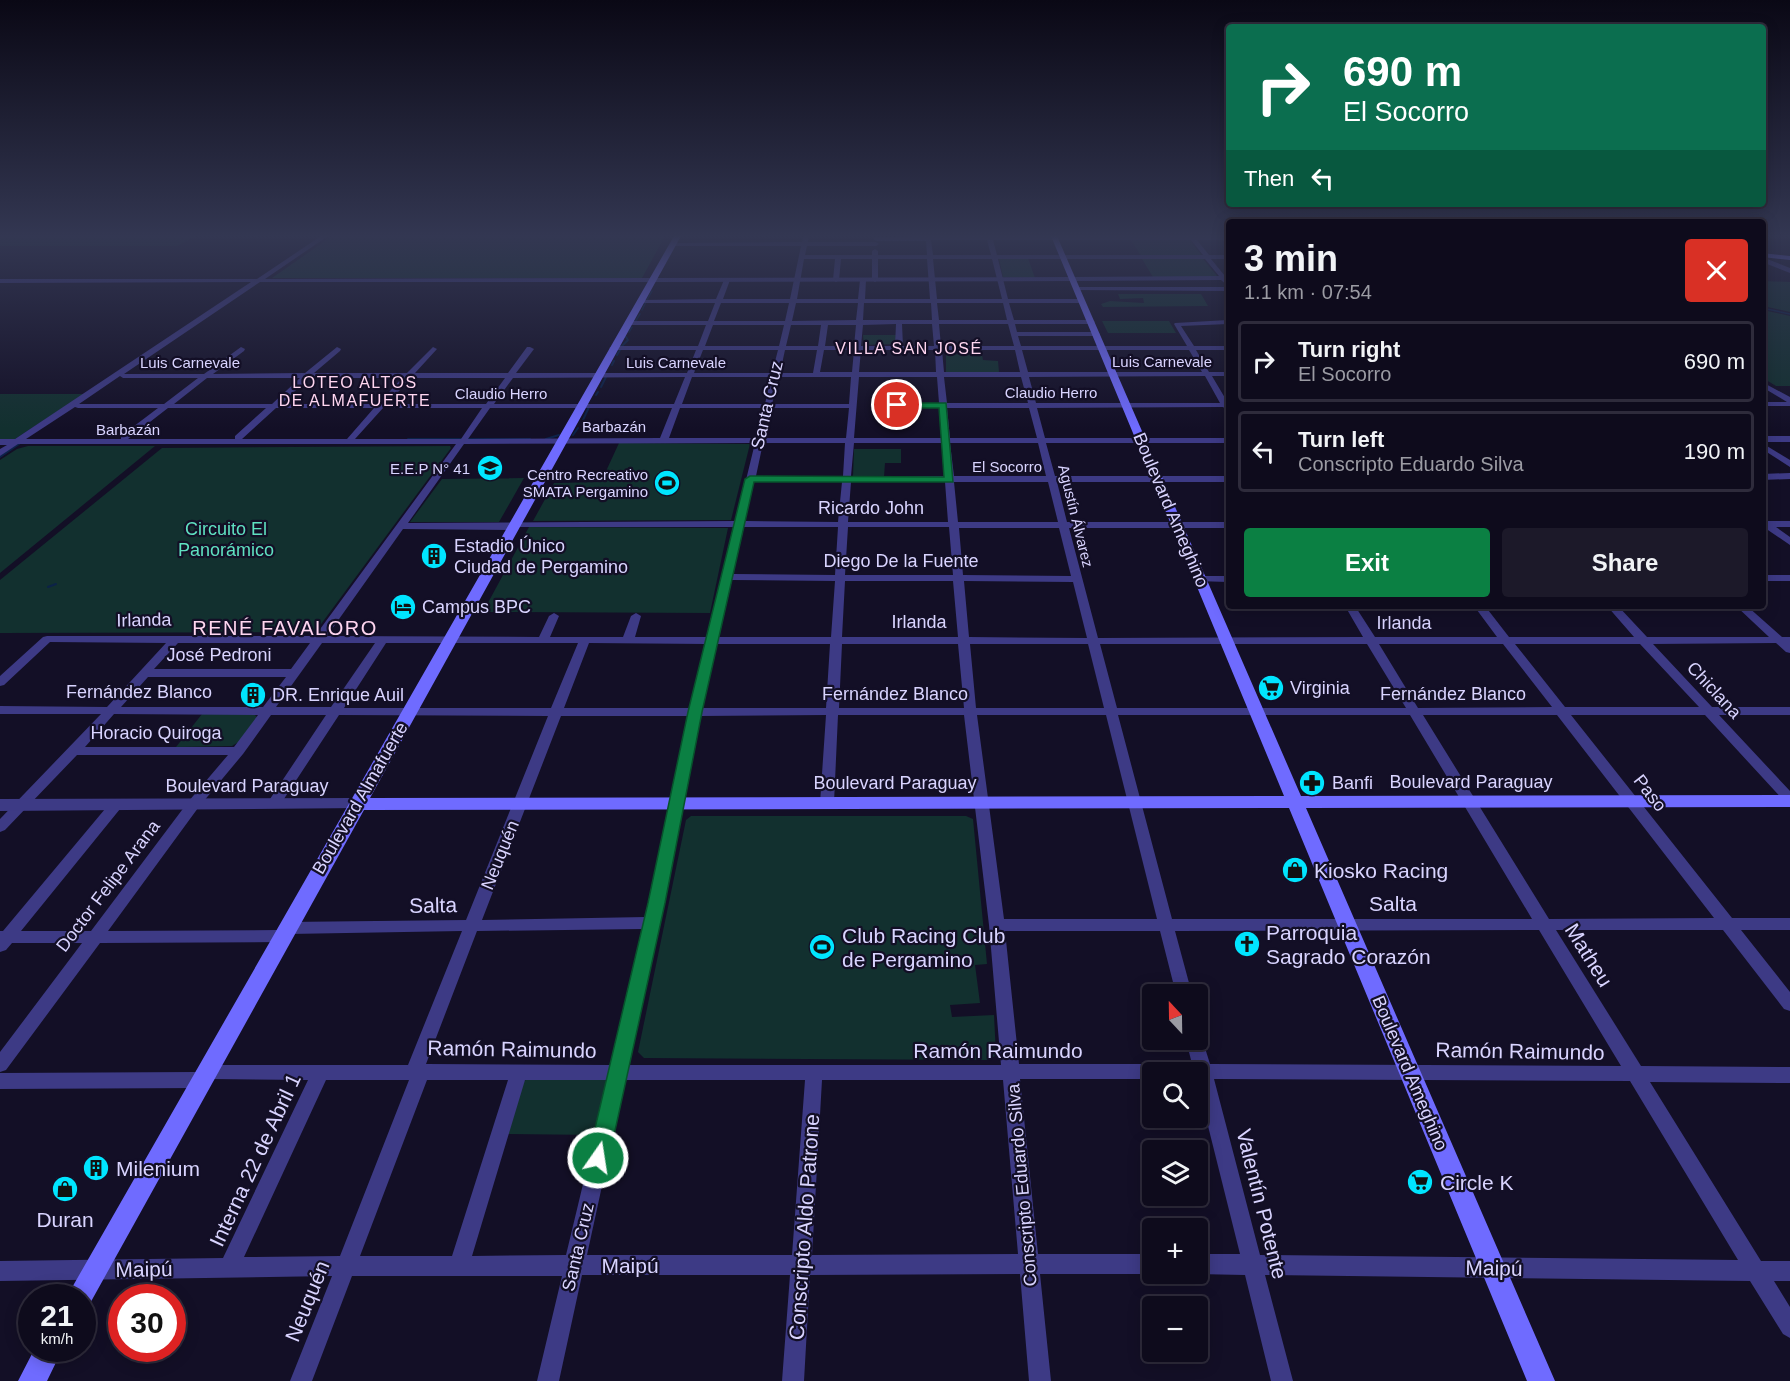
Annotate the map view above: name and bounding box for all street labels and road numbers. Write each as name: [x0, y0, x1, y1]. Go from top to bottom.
street label: Luis Carnevale: [1112, 353, 1212, 370]
street label: Luis Carnevale: [140, 354, 240, 371]
street label: Luis Carnevale: [626, 354, 726, 371]
street label: Santa Cruz: [747, 359, 787, 451]
street label: Claudio Herro: [1005, 384, 1097, 401]
street label: Claudio Herro: [455, 385, 547, 402]
street label: Barbazán: [582, 418, 646, 435]
street label: Barbazán: [96, 421, 160, 438]
street label: Boulevard Ameghino: [1129, 430, 1213, 590]
street label: El Socorro: [972, 458, 1042, 475]
street label: Agustín Álvarez: [1055, 463, 1097, 569]
street label: Ricardo John: [818, 498, 924, 518]
street label: Diego De la Fuente: [823, 551, 979, 571]
street label: Irlanda: [116, 610, 173, 630]
street label: Irlanda: [891, 612, 948, 632]
street label: Irlanda: [1376, 613, 1433, 633]
street label: José Pedroni: [166, 645, 272, 665]
street label: Chiclana: [1683, 658, 1746, 723]
street label: Fernández Blanco: [66, 682, 212, 702]
street label: Fernández Blanco: [822, 684, 968, 704]
street label: Fernández Blanco: [1380, 684, 1526, 704]
street label: Boulevard Almafuerte: [308, 718, 412, 878]
street label: Horacio Quiroga: [90, 723, 223, 743]
street label: Paso: [1629, 771, 1671, 815]
street label: Boulevard Paraguay: [1389, 772, 1553, 792]
street label: Boulevard Paraguay: [813, 773, 977, 793]
street label: Boulevard Paraguay: [165, 776, 329, 796]
street label: Doctor Felipe Arana: [52, 816, 164, 956]
street label: Neuquén: [477, 817, 523, 893]
street label: Salta: [1369, 892, 1417, 915]
street label: Salta: [409, 893, 457, 917]
street label: Matheu: [1561, 919, 1617, 991]
street label: Boulevard Ameghino: [1368, 993, 1452, 1153]
street label: Ramón Raimundo: [427, 1036, 597, 1062]
street label: Ramón Raimundo: [1435, 1038, 1605, 1064]
street label: Ramón Raimundo: [913, 1039, 1083, 1062]
street label: Interna 22 de Abril 1: [205, 1070, 305, 1250]
street label: Conscripto Eduardo Silva: [1003, 1082, 1041, 1287]
street label: Conscripto Aldo Patrone: [785, 1113, 823, 1341]
street label: Valentín Potente: [1232, 1127, 1292, 1281]
street label: Santa Cruz: [558, 1201, 598, 1293]
street label: Maipú: [601, 1254, 659, 1277]
street label: Maipú: [1465, 1256, 1523, 1280]
street label: Maipú: [115, 1257, 173, 1281]
street label: Neuquén: [280, 1257, 334, 1345]

